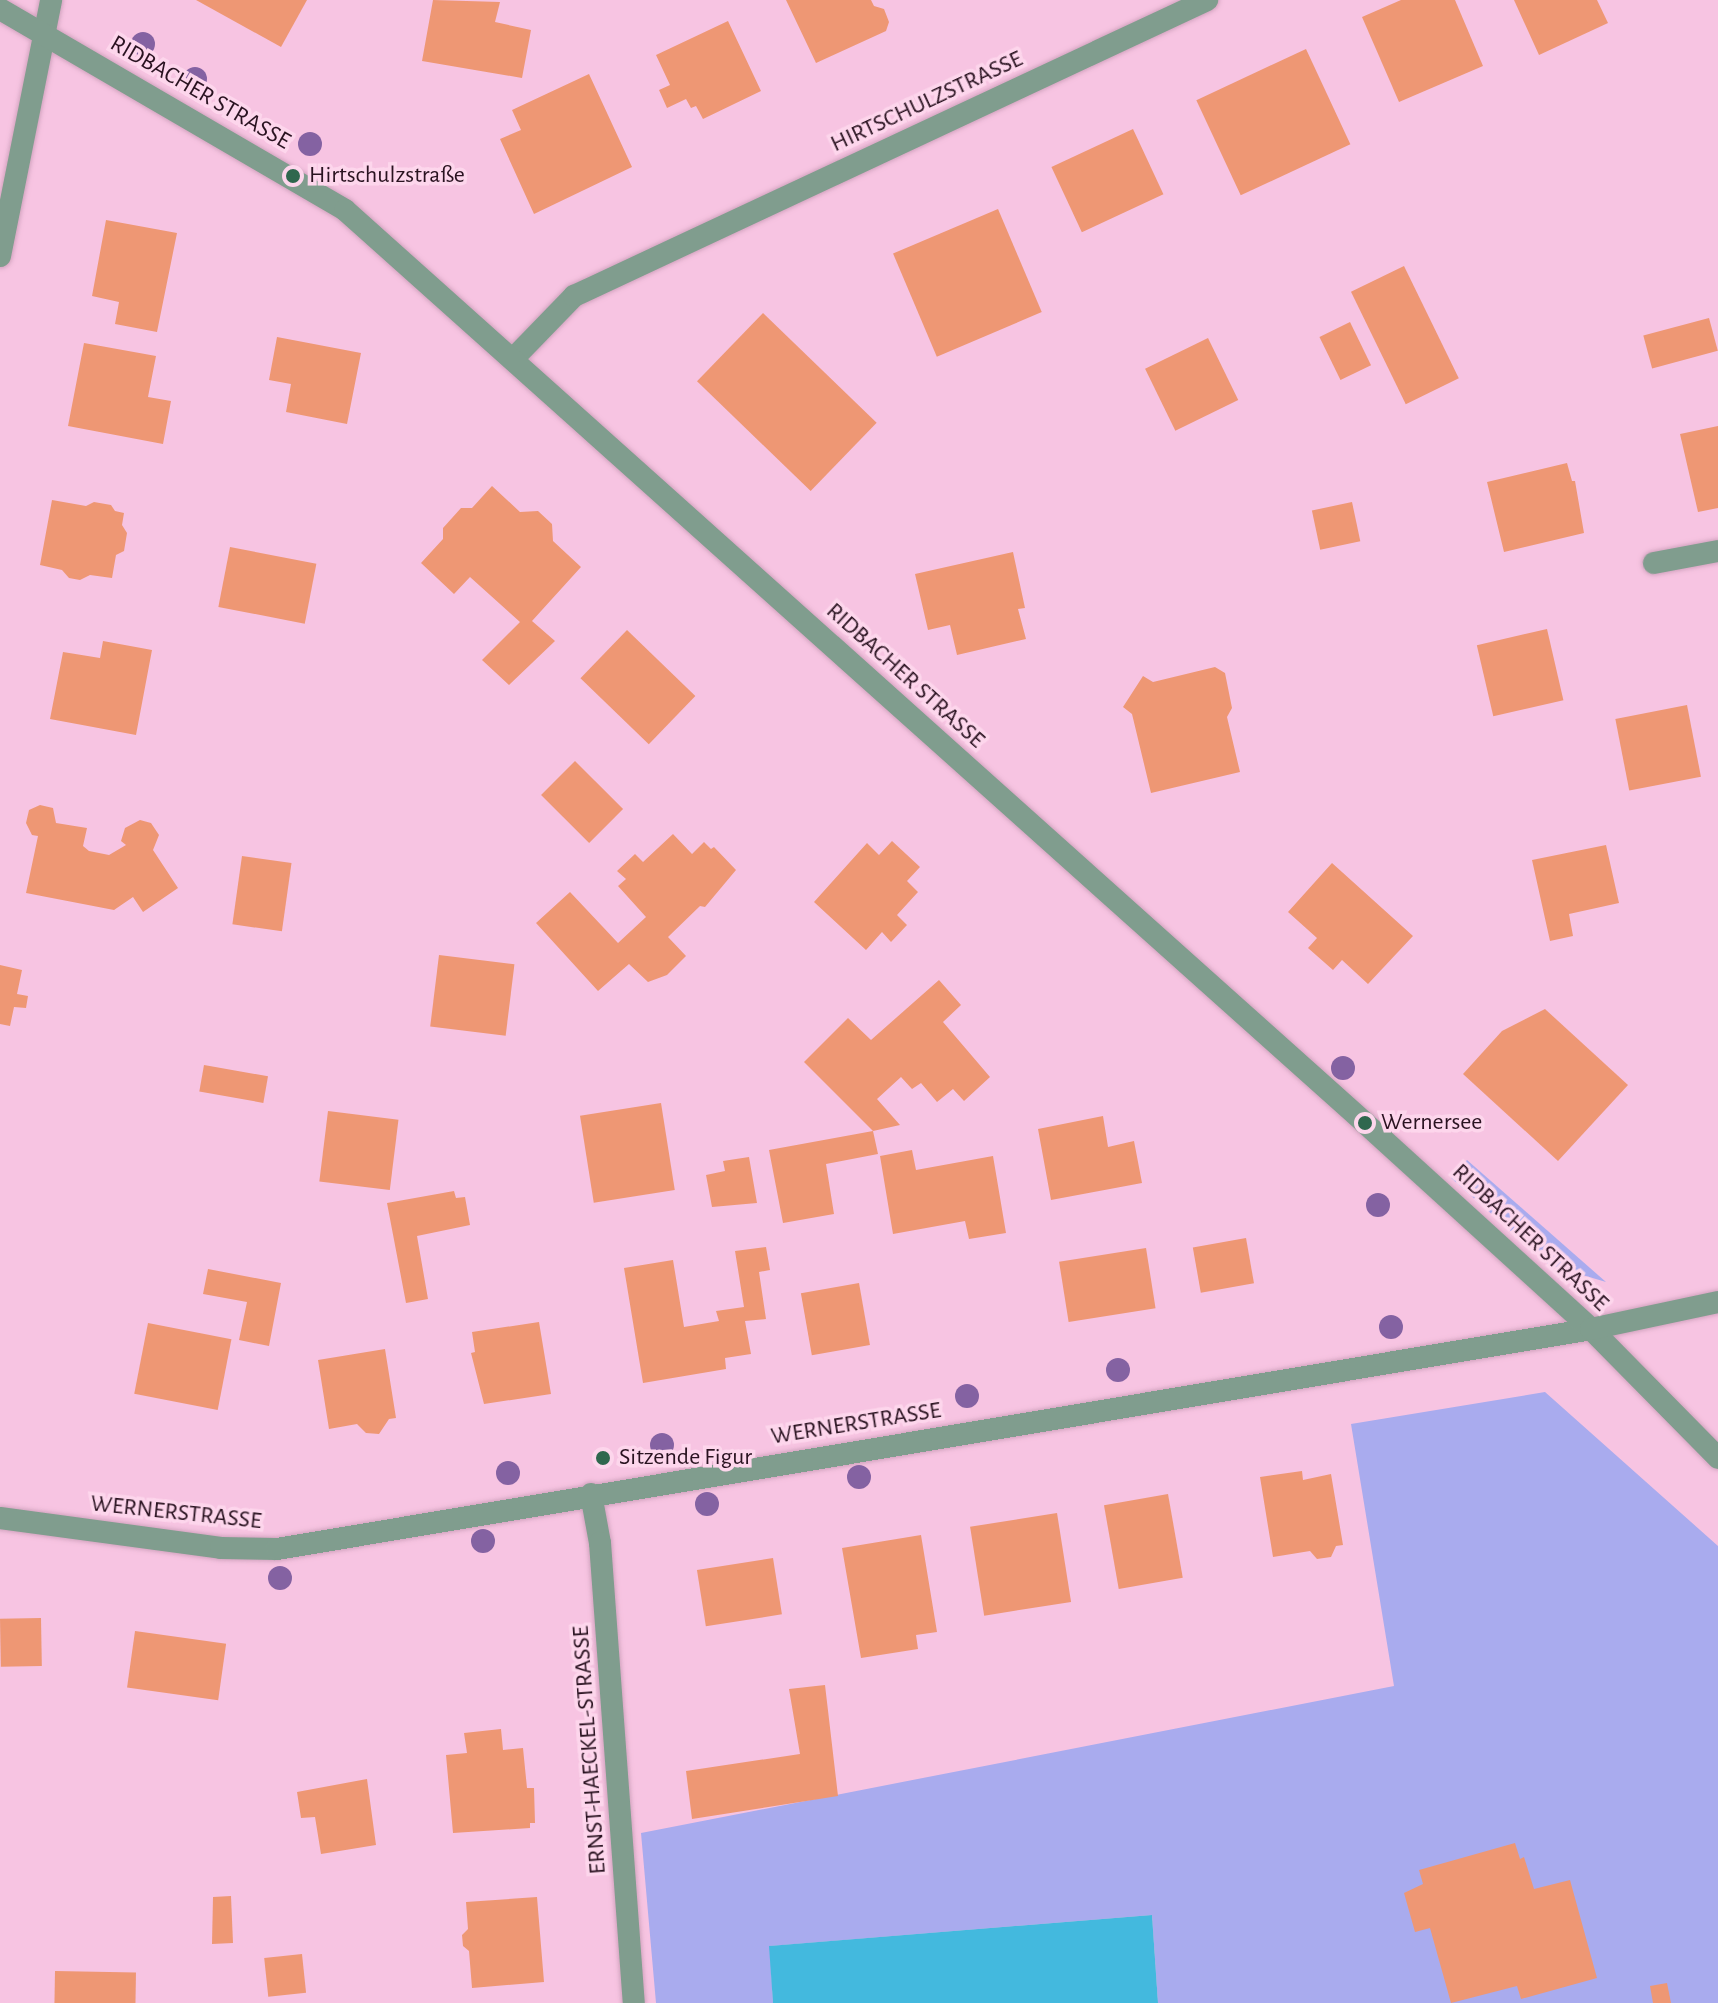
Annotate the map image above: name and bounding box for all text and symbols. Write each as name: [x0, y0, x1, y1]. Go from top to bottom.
street label: RIDBACHER STRASSE: [105, 30, 295, 156]
street label: HIRTSCHULZSTRASSE: [826, 45, 1028, 159]
place label: Hirtschulzstraße: [309, 162, 465, 190]
marker: Hirtschulzstraße: [284, 167, 302, 185]
street label: RIDBACHER STRASSE: [820, 597, 990, 755]
place label: Wernersee: [1381, 1109, 1482, 1137]
marker: Wernersee: [1356, 1114, 1374, 1132]
street label: RIDBACHER STRASSE: [1446, 1158, 1614, 1318]
street label: WERNERSTRASSE: [769, 1396, 943, 1452]
place label: Sitzende Figur: [619, 1444, 752, 1472]
marker: Sitzende Figur: [594, 1449, 612, 1467]
street label: WERNERSTRASSE: [89, 1490, 263, 1536]
street label: ERNST-HAECKEL-STRASSE: [567, 1625, 613, 1875]

